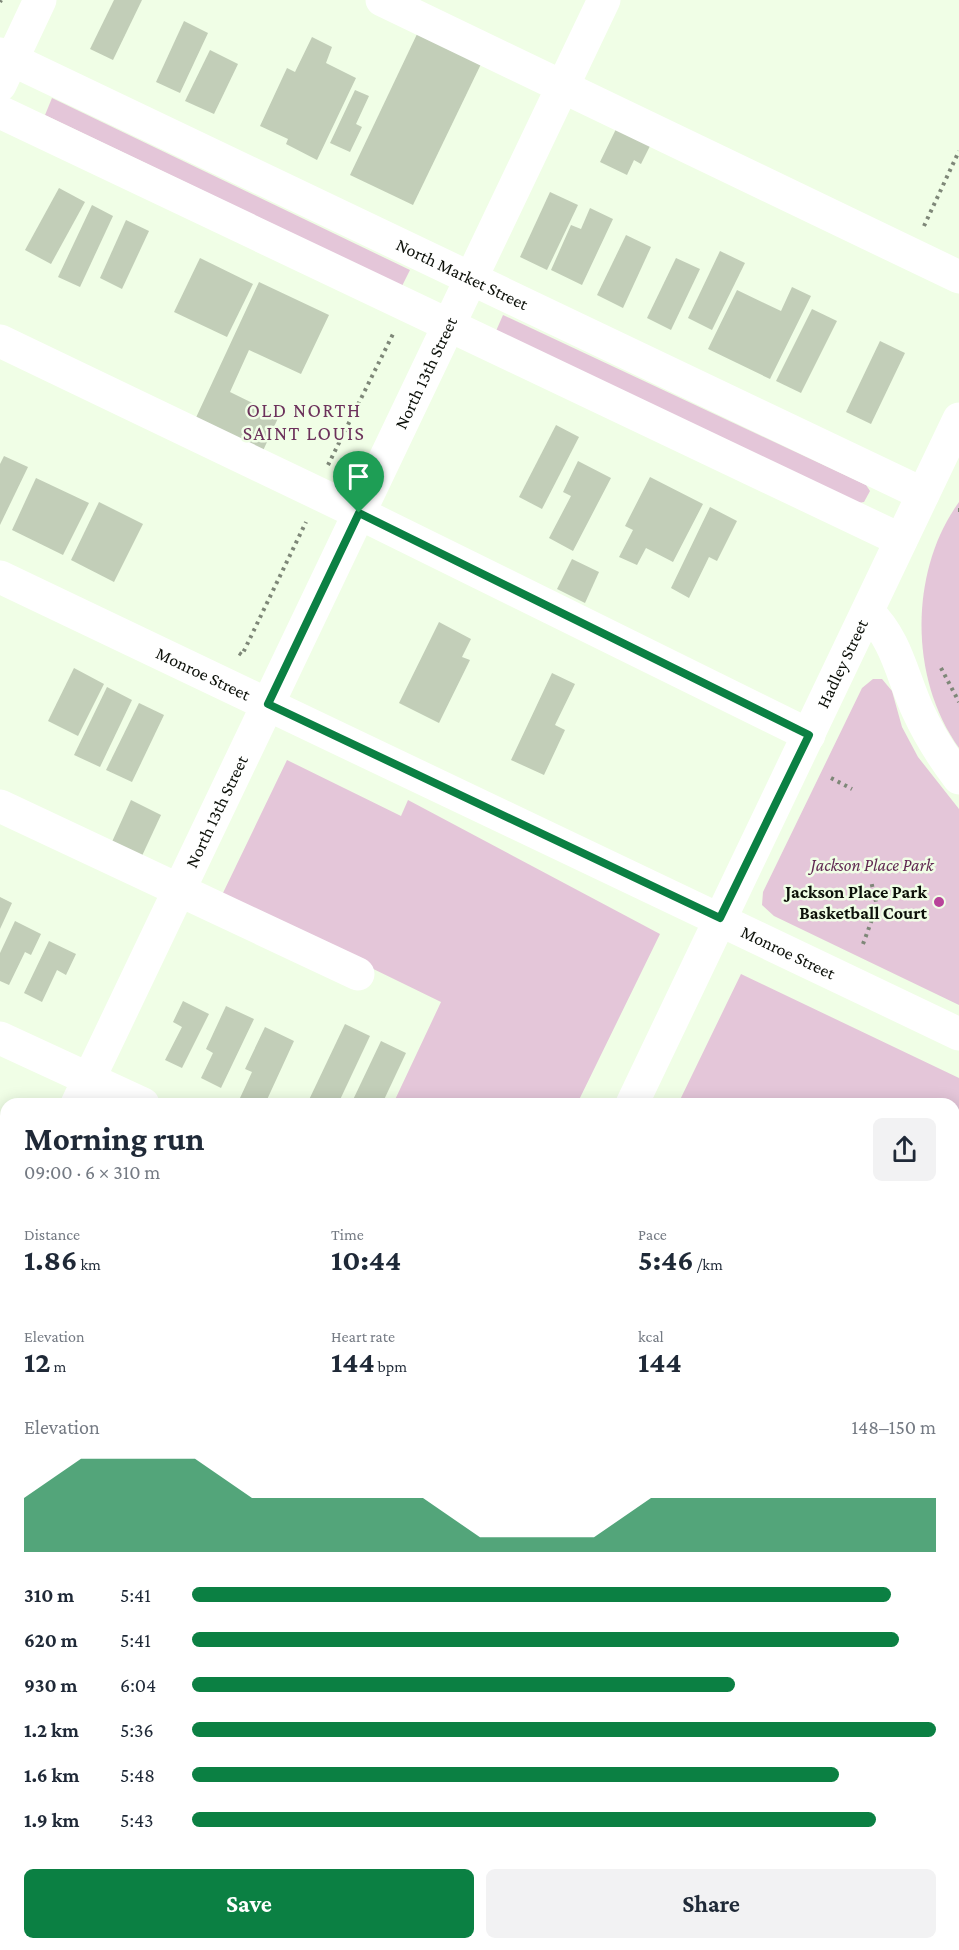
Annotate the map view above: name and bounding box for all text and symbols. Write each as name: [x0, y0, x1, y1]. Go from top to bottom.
street label: North Market Street: [393, 234, 532, 315]
street label: North 13th Street: [391, 313, 462, 432]
district label: OLD NORTH SAINT LOUIS: [243, 399, 365, 444]
pin: [333, 451, 384, 513]
icon: arrive: [342, 460, 375, 493]
street label: Hadley Street: [812, 615, 872, 711]
street label: Monroe Street: [153, 643, 254, 705]
street label: North 13th Street: [181, 751, 252, 871]
park label: Jackson Place Park: [807, 855, 935, 875]
place label: Jackson Place Park Basketball Court: [783, 882, 928, 923]
marker: Jackson Place Park Basketball Court: [932, 895, 946, 909]
street label: Monroe Street: [738, 922, 839, 984]
button: share: [873, 1118, 936, 1181]
text: Morning run: [24, 1120, 205, 1157]
text: 09:00 · 6 × 310 m: [24, 1161, 160, 1183]
text: Distance: [24, 1226, 80, 1243]
text: Time: [331, 1226, 364, 1243]
text: Pace: [638, 1226, 667, 1243]
text: 1.86: [24, 1243, 77, 1276]
text: 10:44: [331, 1243, 401, 1276]
text: 5:46: [638, 1243, 694, 1276]
text: km: [77, 1256, 101, 1273]
text: /km: [694, 1256, 723, 1273]
text: Elevation: [24, 1328, 85, 1345]
text: Heart rate: [331, 1328, 395, 1345]
text: kcal: [638, 1328, 664, 1345]
text: 12: [24, 1345, 51, 1378]
text: 144: [331, 1345, 375, 1378]
text: 144: [638, 1345, 682, 1378]
text: m: [51, 1358, 66, 1375]
text: bpm: [375, 1358, 407, 1375]
text: Elevation: [24, 1416, 100, 1438]
text: 148–150 m: [851, 1416, 936, 1438]
text: 310 m: [24, 1584, 74, 1606]
text: 5:41: [120, 1584, 151, 1606]
text: 620 m: [24, 1629, 78, 1651]
text: 5:41: [120, 1629, 151, 1651]
text: 930 m: [24, 1674, 77, 1696]
text: 6:04: [120, 1674, 156, 1696]
text: 1.2 km: [24, 1719, 79, 1741]
text: 5:36: [120, 1719, 154, 1741]
text: 1.6 km: [24, 1764, 79, 1786]
text: 5:48: [120, 1764, 155, 1786]
text: 1.9 km: [24, 1809, 79, 1831]
text: 5:43: [120, 1809, 154, 1831]
button: Save: [24, 1869, 474, 1938]
button: Share: [486, 1869, 936, 1938]

